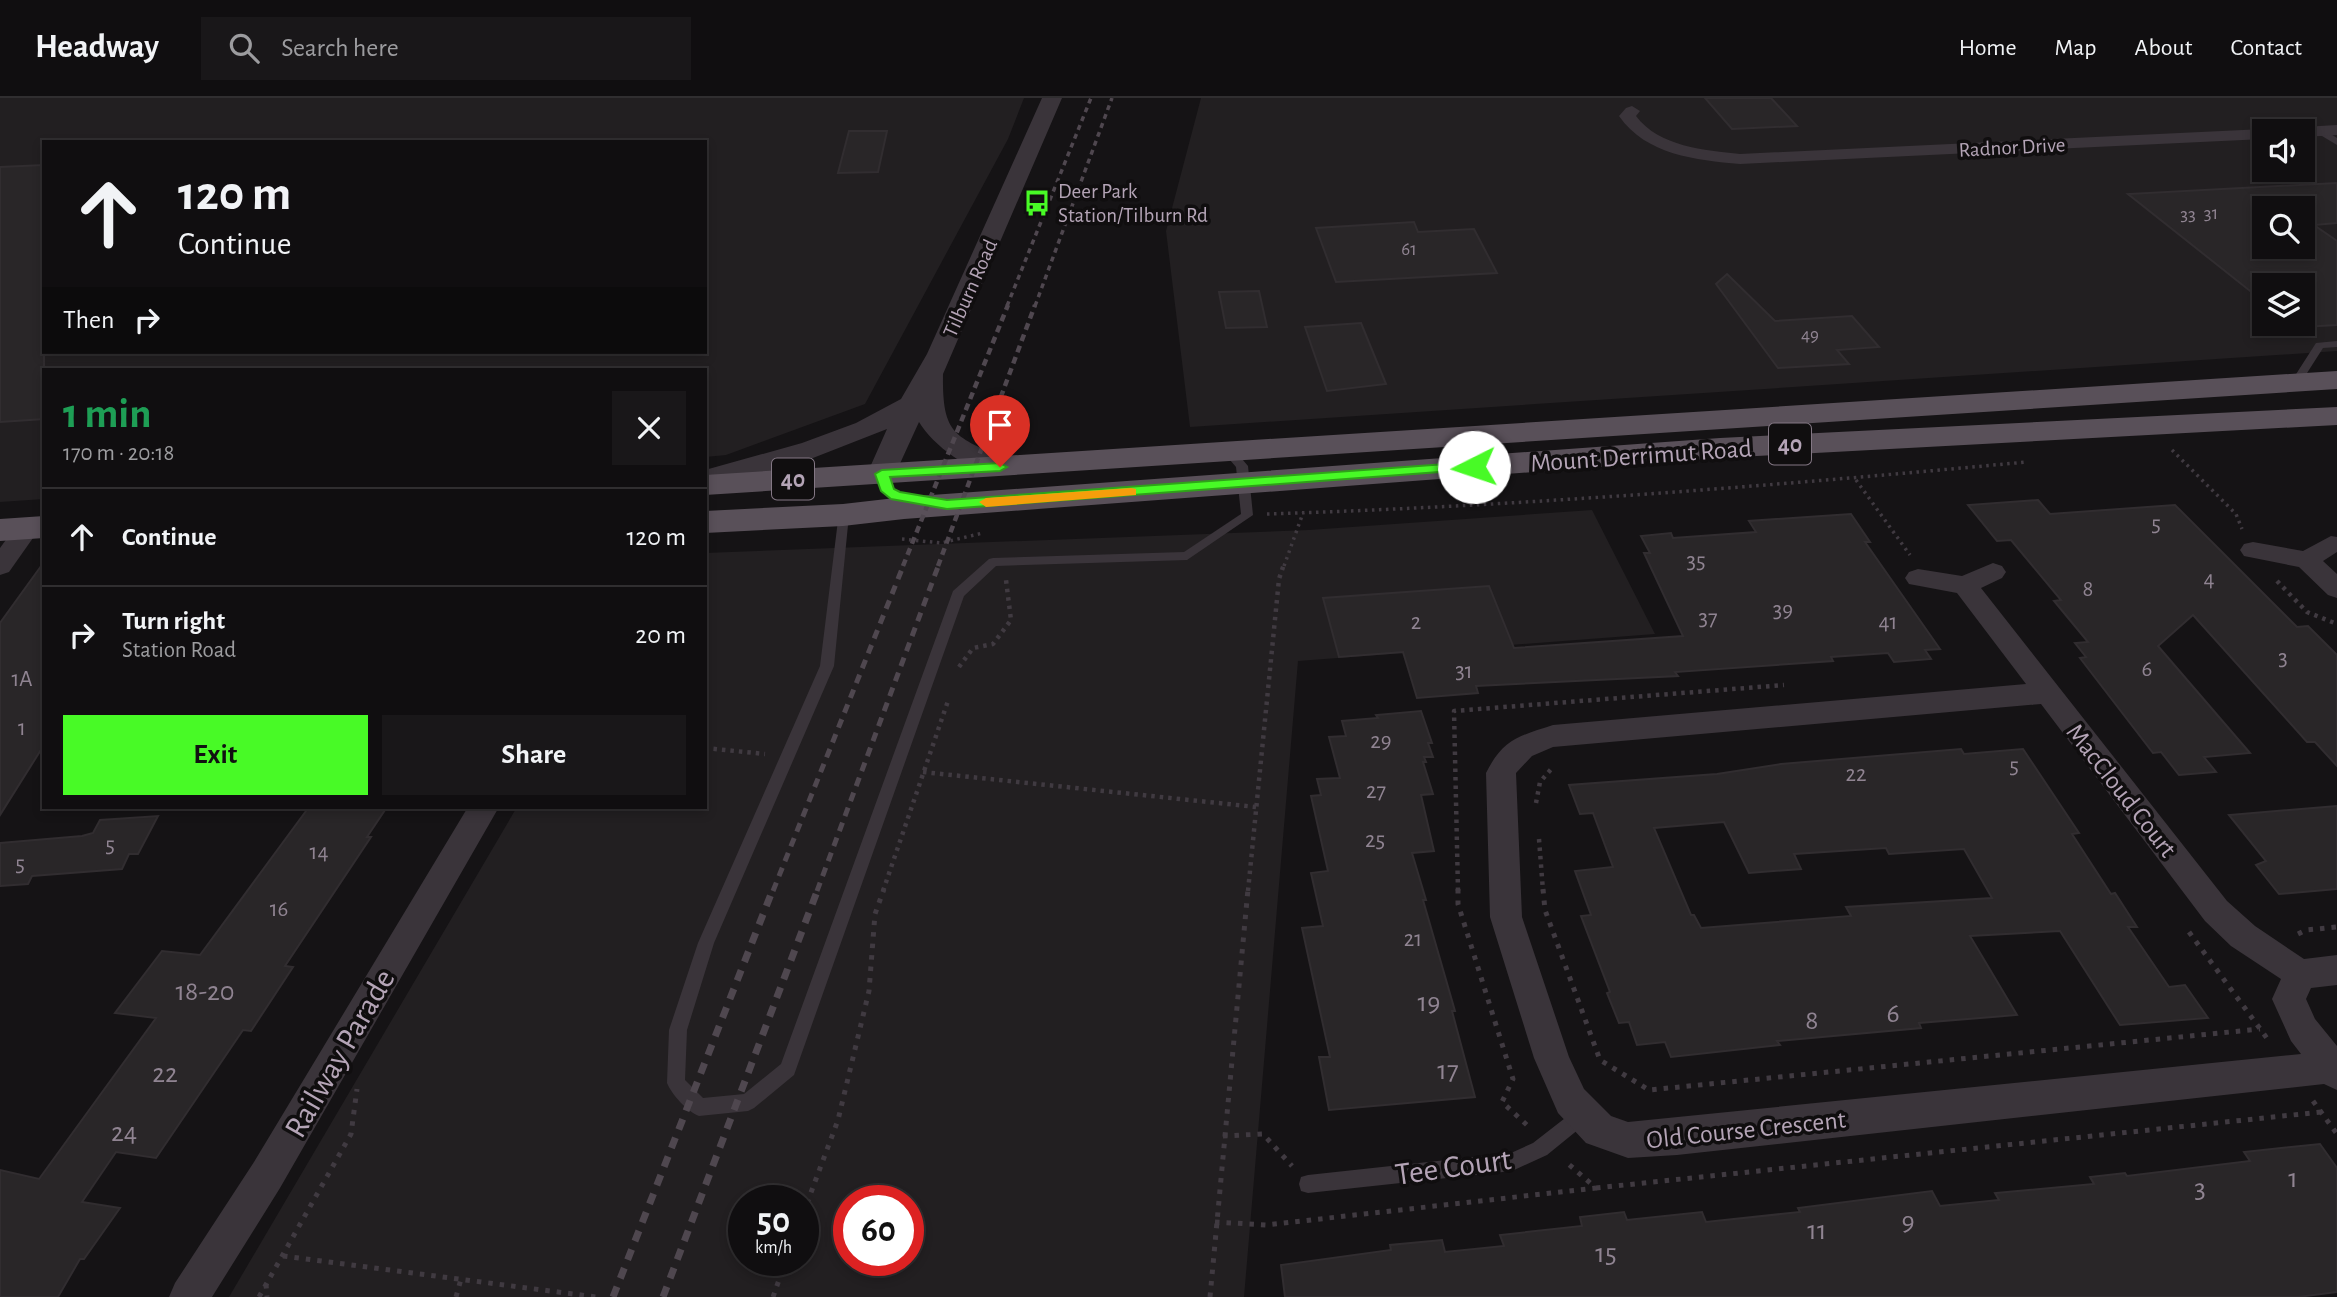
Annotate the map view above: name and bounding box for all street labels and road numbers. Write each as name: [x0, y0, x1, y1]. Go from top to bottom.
street label: Radnor Drive: [1958, 134, 2066, 161]
street label: Tilburn Road: [940, 236, 1001, 340]
road number: 40: [1769, 424, 1811, 464]
street label: Mount Derrimut Road: [1529, 435, 1753, 477]
road number: 40: [772, 458, 814, 500]
street label: MacCloud Court: [2061, 719, 2181, 862]
street label: Railway Parade: [279, 964, 401, 1143]
street label: Old Course Crescent: [1645, 1107, 1847, 1153]
street label: Tee Court: [1393, 1143, 1513, 1191]

